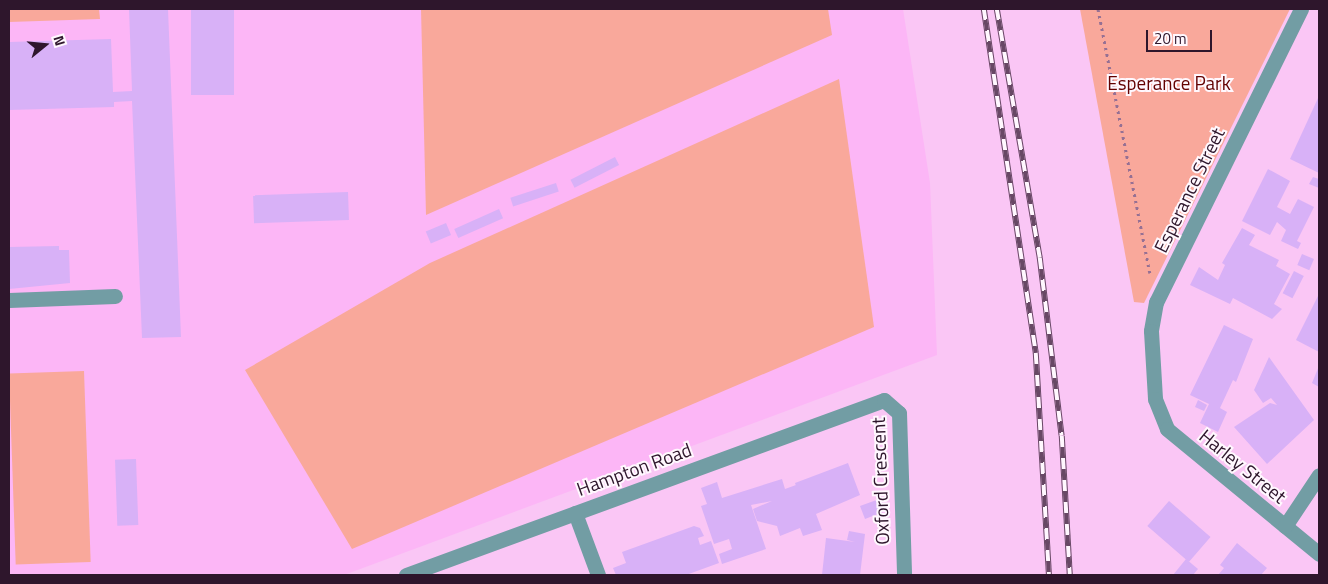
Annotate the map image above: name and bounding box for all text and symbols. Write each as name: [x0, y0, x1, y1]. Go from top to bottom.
north arrow: [20, 20, 70, 70]
scale bar: [1148, 20, 1214, 52]
text: 20 m: [1154, 27, 1187, 50]
text: N: [48, 33, 71, 48]
park label: Esperance Park: [1107, 72, 1231, 94]
street label: Esperance Street: [1149, 124, 1229, 256]
street label: Oxford Crescent: [866, 417, 894, 545]
street label: Harley Street: [1195, 424, 1291, 508]
street label: Hampton Road: [574, 438, 694, 500]

